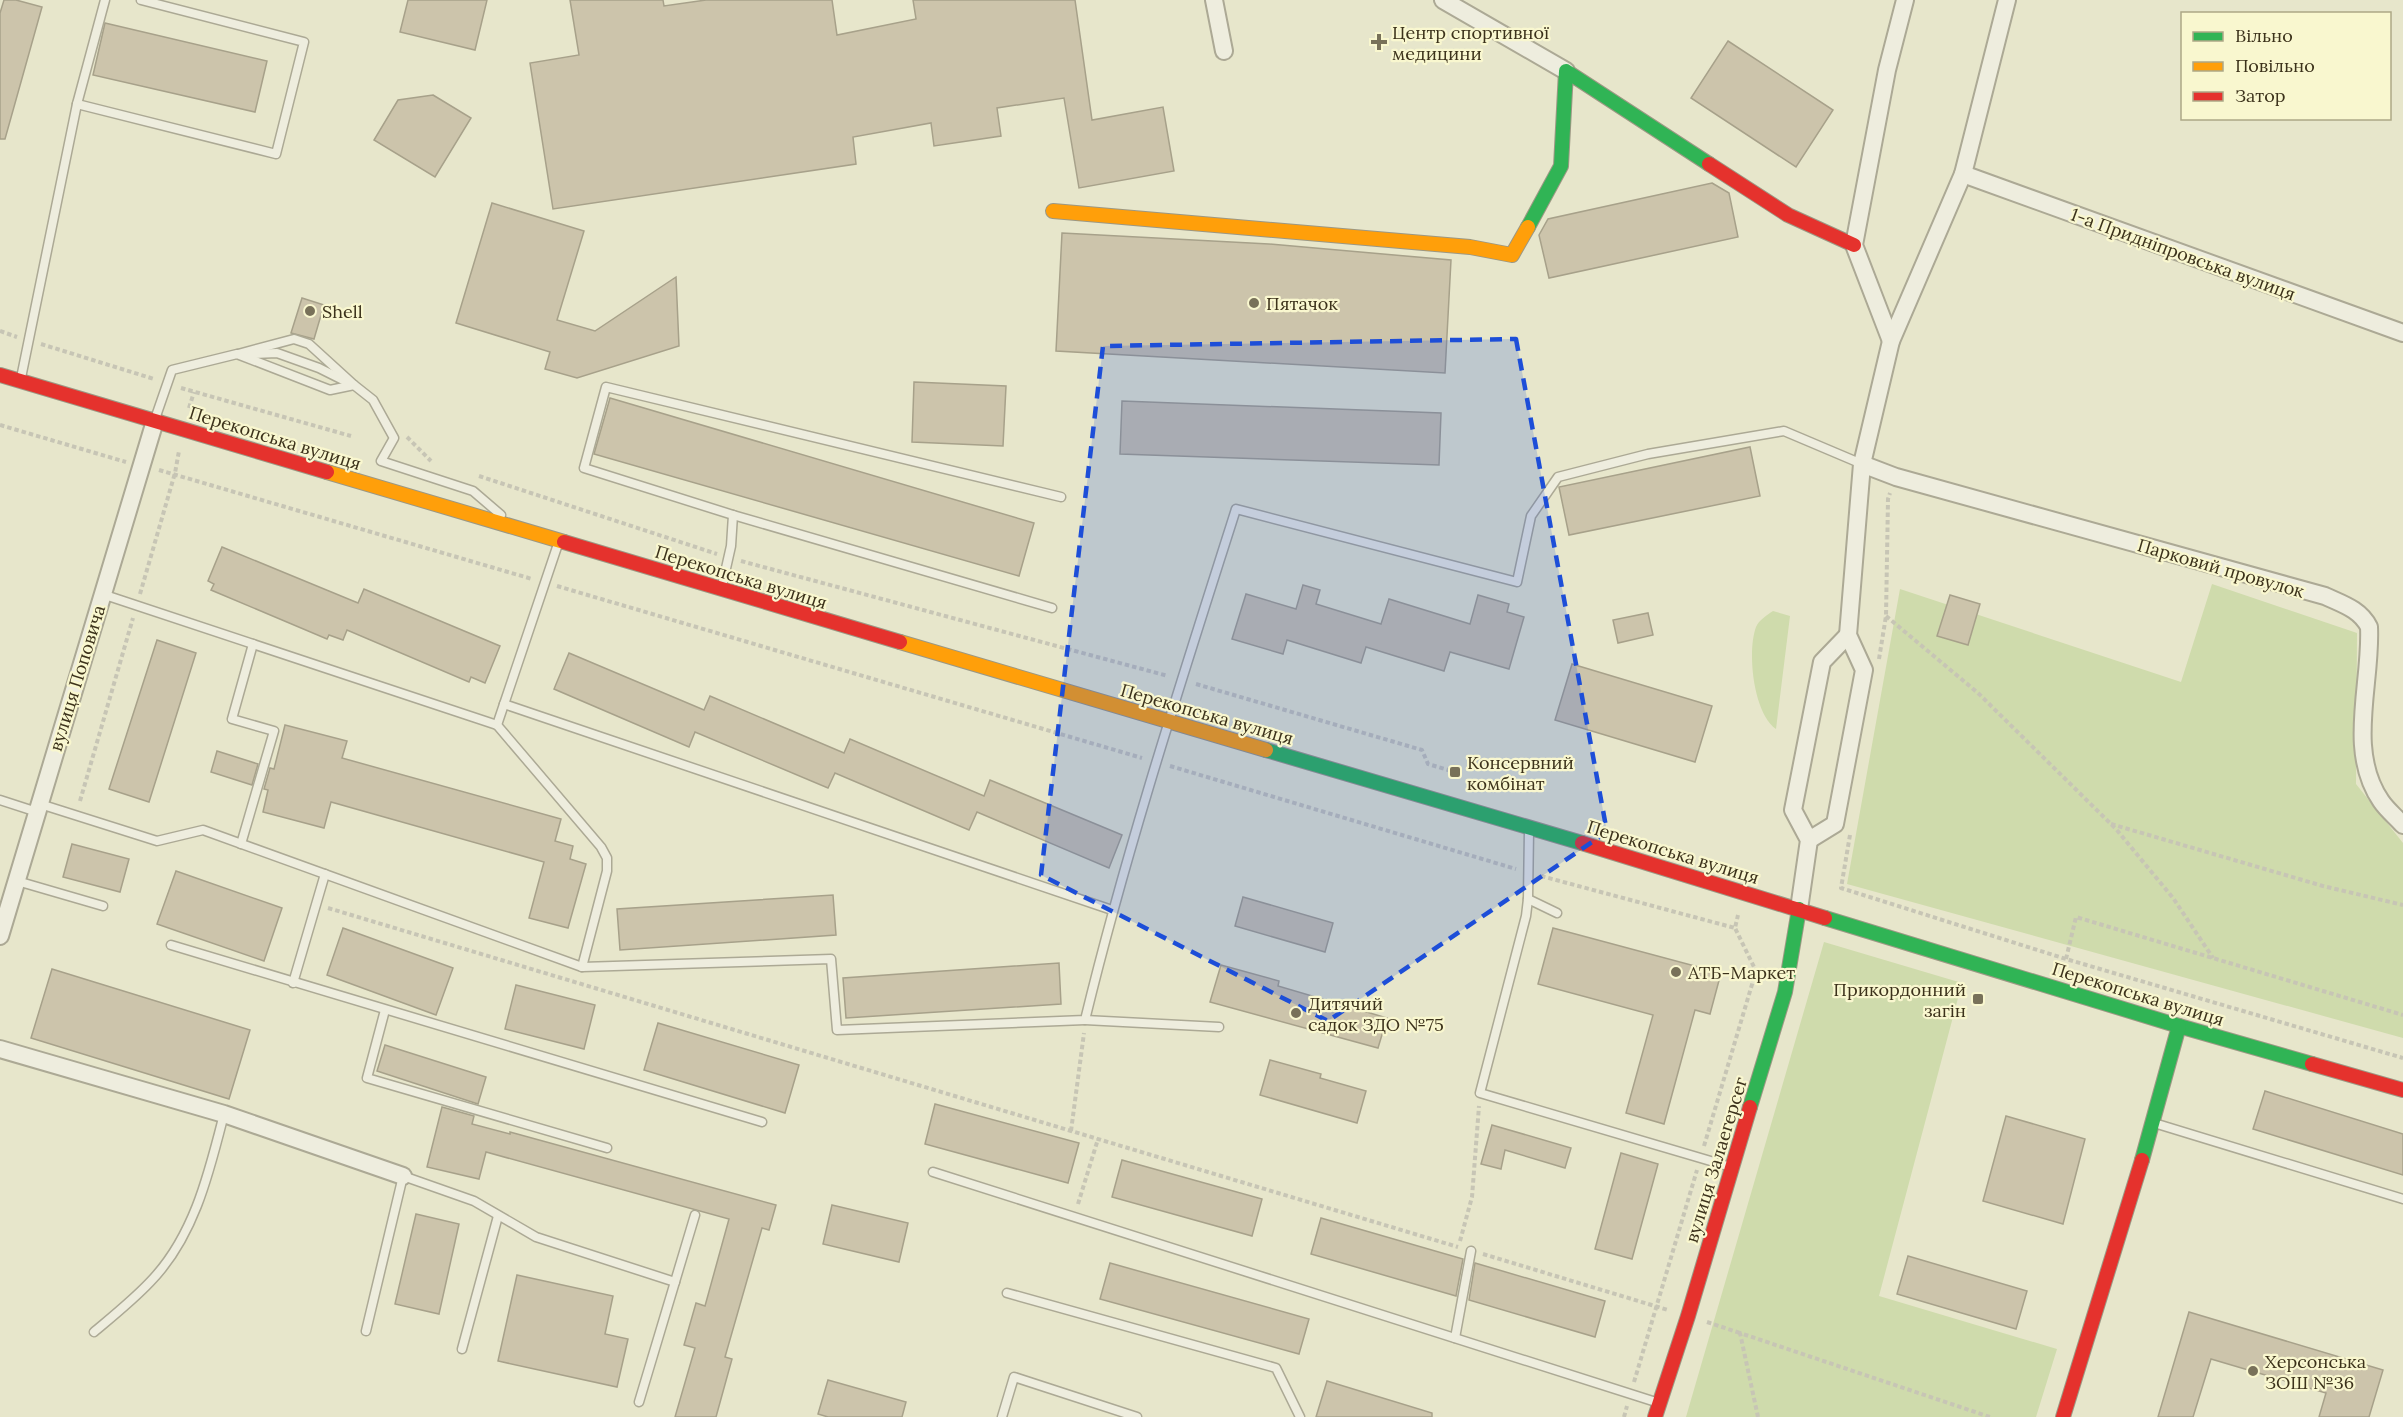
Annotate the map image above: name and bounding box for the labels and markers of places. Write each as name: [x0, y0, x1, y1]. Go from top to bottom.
place label: Центр спортивної медицини: [1392, 21, 1549, 65]
marker: Центр спортивної медицини: [1370, 33, 1388, 51]
place label: Пятачок: [1266, 292, 1338, 315]
marker: Пятачок: [1247, 296, 1261, 310]
place label: Shell: [322, 300, 363, 323]
marker: Shell: [303, 304, 317, 318]
place label: Консервний комбінат: [1467, 751, 1574, 795]
marker: Консервний комбінат: [1448, 765, 1462, 779]
place label: АТБ-Маркет: [1687, 961, 1795, 984]
marker: АТБ-Маркет: [1669, 965, 1683, 979]
place label: Прикордонний загін: [1833, 978, 1966, 1022]
place label: Дитячий садок ЗДО №75: [1308, 992, 1444, 1036]
marker: Прикордонний загін: [1971, 992, 1985, 1006]
marker: Дитячий садок ЗДО №75: [1289, 1006, 1303, 1020]
place label: Херсонська ЗОШ №36: [2265, 1350, 2366, 1394]
marker: Херсонська ЗОШ №36: [2246, 1364, 2260, 1378]

